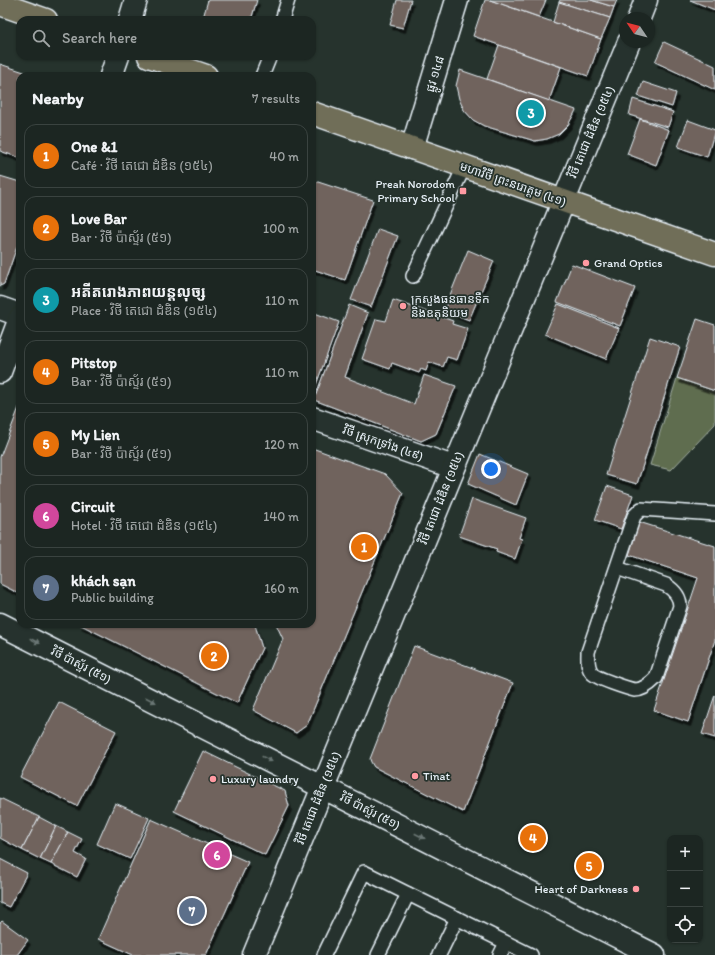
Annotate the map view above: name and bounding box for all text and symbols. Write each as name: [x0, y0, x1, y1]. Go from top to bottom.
north arrow: [619, 12, 655, 48]
search box: [16, 16, 316, 60]
icon: search: [30, 27, 52, 49]
text: Search here: [62, 29, 137, 47]
street label: ផ្លូវ ១៤៨: [423, 54, 451, 95]
street label: វិថី តេជោ ដំឌិន (១៥៤): [565, 84, 617, 180]
text: Nearby: [32, 88, 84, 108]
text: 7 results: [252, 91, 300, 106]
pin: 3: [518, 98, 544, 128]
text: One &1: [71, 138, 118, 156]
text: 1: [43, 149, 49, 164]
text: 40 m: [269, 149, 299, 164]
text: Café · វិថី តេជោ ដំឌិន (១៥៤): [71, 158, 213, 173]
street label: មហាវិថី ព្រះនរោត្តម (៤១): [458, 159, 568, 209]
place label: Preah Norodom Primary School: [375, 177, 456, 205]
marker: Preah Norodom Primary School: [458, 186, 468, 196]
text: Love Bar: [71, 210, 127, 228]
text: 2: [43, 221, 49, 236]
text: 100 m: [263, 221, 299, 236]
text: Bar · វិថី ប៉ាស្ទ័រ (៥១): [71, 230, 171, 245]
place label: Grand Optics: [594, 256, 663, 270]
marker: Grand Optics: [581, 258, 591, 268]
text: អតីតរោងភាពយន្តលុច្ស: [71, 283, 206, 301]
place label: ក្រសួងធនធានទឹក និងឧតុនិយម: [411, 292, 490, 320]
text: 3: [42, 293, 50, 308]
text: 110 m: [265, 293, 299, 308]
marker: ក្រសួងធនធានទឹក និងឧតុនិយម: [398, 301, 408, 311]
text: Place · វិថី តេជោ ដំឌិន (១៥៤): [71, 303, 217, 318]
text: Pitstop: [71, 354, 117, 372]
text: 4: [42, 365, 50, 380]
text: 110 m: [265, 365, 299, 380]
text: Bar · វិថី ប៉ាស្ទ័រ (៥១): [71, 374, 171, 389]
street label: វិថី ស្រុកទ្រាំង (៤៩): [340, 422, 425, 464]
text: My Lien: [71, 426, 120, 444]
text: 5: [43, 437, 49, 452]
text: 120 m: [264, 437, 299, 452]
text: Bar · វិថី ប៉ាស្ទ័រ (៥១): [71, 446, 171, 461]
street label: វិថី តេជោ ដំឌិន (១៥៤): [415, 449, 466, 547]
your location: [481, 459, 501, 479]
text: Circuit: [71, 498, 115, 516]
text: 6: [43, 509, 49, 524]
text: 140 m: [263, 509, 299, 524]
text: Hotel · វិថី តេជោ ដំឌិន (១៥៤): [71, 518, 217, 533]
pin: 1: [351, 532, 377, 562]
text: khách sạn: [71, 572, 136, 590]
text: 7: [43, 581, 49, 596]
text: 160 m: [264, 581, 299, 596]
text: Public building: [71, 590, 154, 605]
one-way arrow: [29, 638, 41, 645]
pin: 2: [201, 641, 227, 671]
street label: វិថី ប៉ាស្ទ័រ (៥១): [48, 643, 114, 686]
one-way arrow: [145, 697, 157, 703]
street label: វិថី តេជោ ដំឌិន (១៥៤): [292, 749, 343, 847]
one-way arrow: [261, 756, 273, 762]
place label: Tinat: [423, 769, 450, 783]
marker: Tinat: [410, 771, 420, 781]
place label: Luxury laundry: [221, 772, 299, 786]
marker: Luxury laundry: [208, 774, 218, 784]
street label: វិថី ប៉ាស្ទ័រ (៥១): [337, 789, 403, 832]
pin: 4: [520, 823, 546, 853]
one-way arrow: [415, 833, 426, 840]
map controls: [667, 835, 703, 943]
button: +: [667, 835, 703, 871]
pin: 6: [204, 840, 230, 870]
pin: 5: [576, 851, 602, 881]
button: −: [667, 871, 703, 907]
place label: Heart of Darkness: [535, 882, 628, 896]
marker: Heart of Darkness: [631, 884, 641, 894]
pin: 7: [179, 896, 205, 926]
button: locate: [667, 907, 703, 943]

